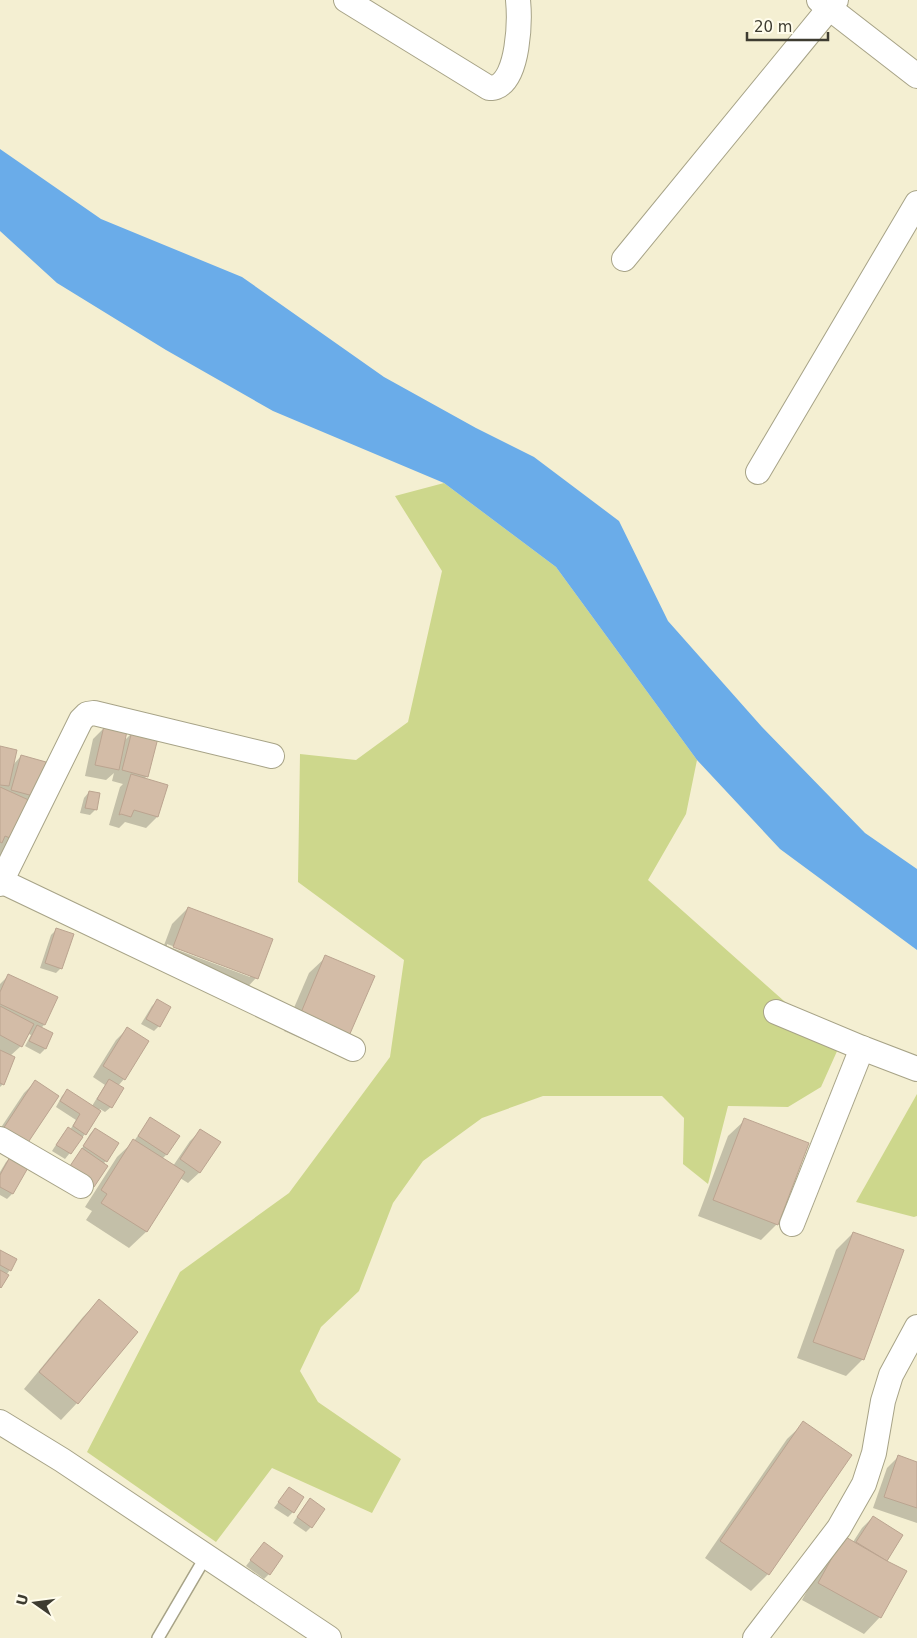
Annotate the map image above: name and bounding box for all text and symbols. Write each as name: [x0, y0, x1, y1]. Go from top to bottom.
scale bar: [747, 10, 828, 42]
text: 20 m: [754, 18, 792, 36]
north arrow: [10, 1578, 60, 1628]
text: U: [13, 1592, 32, 1607]

